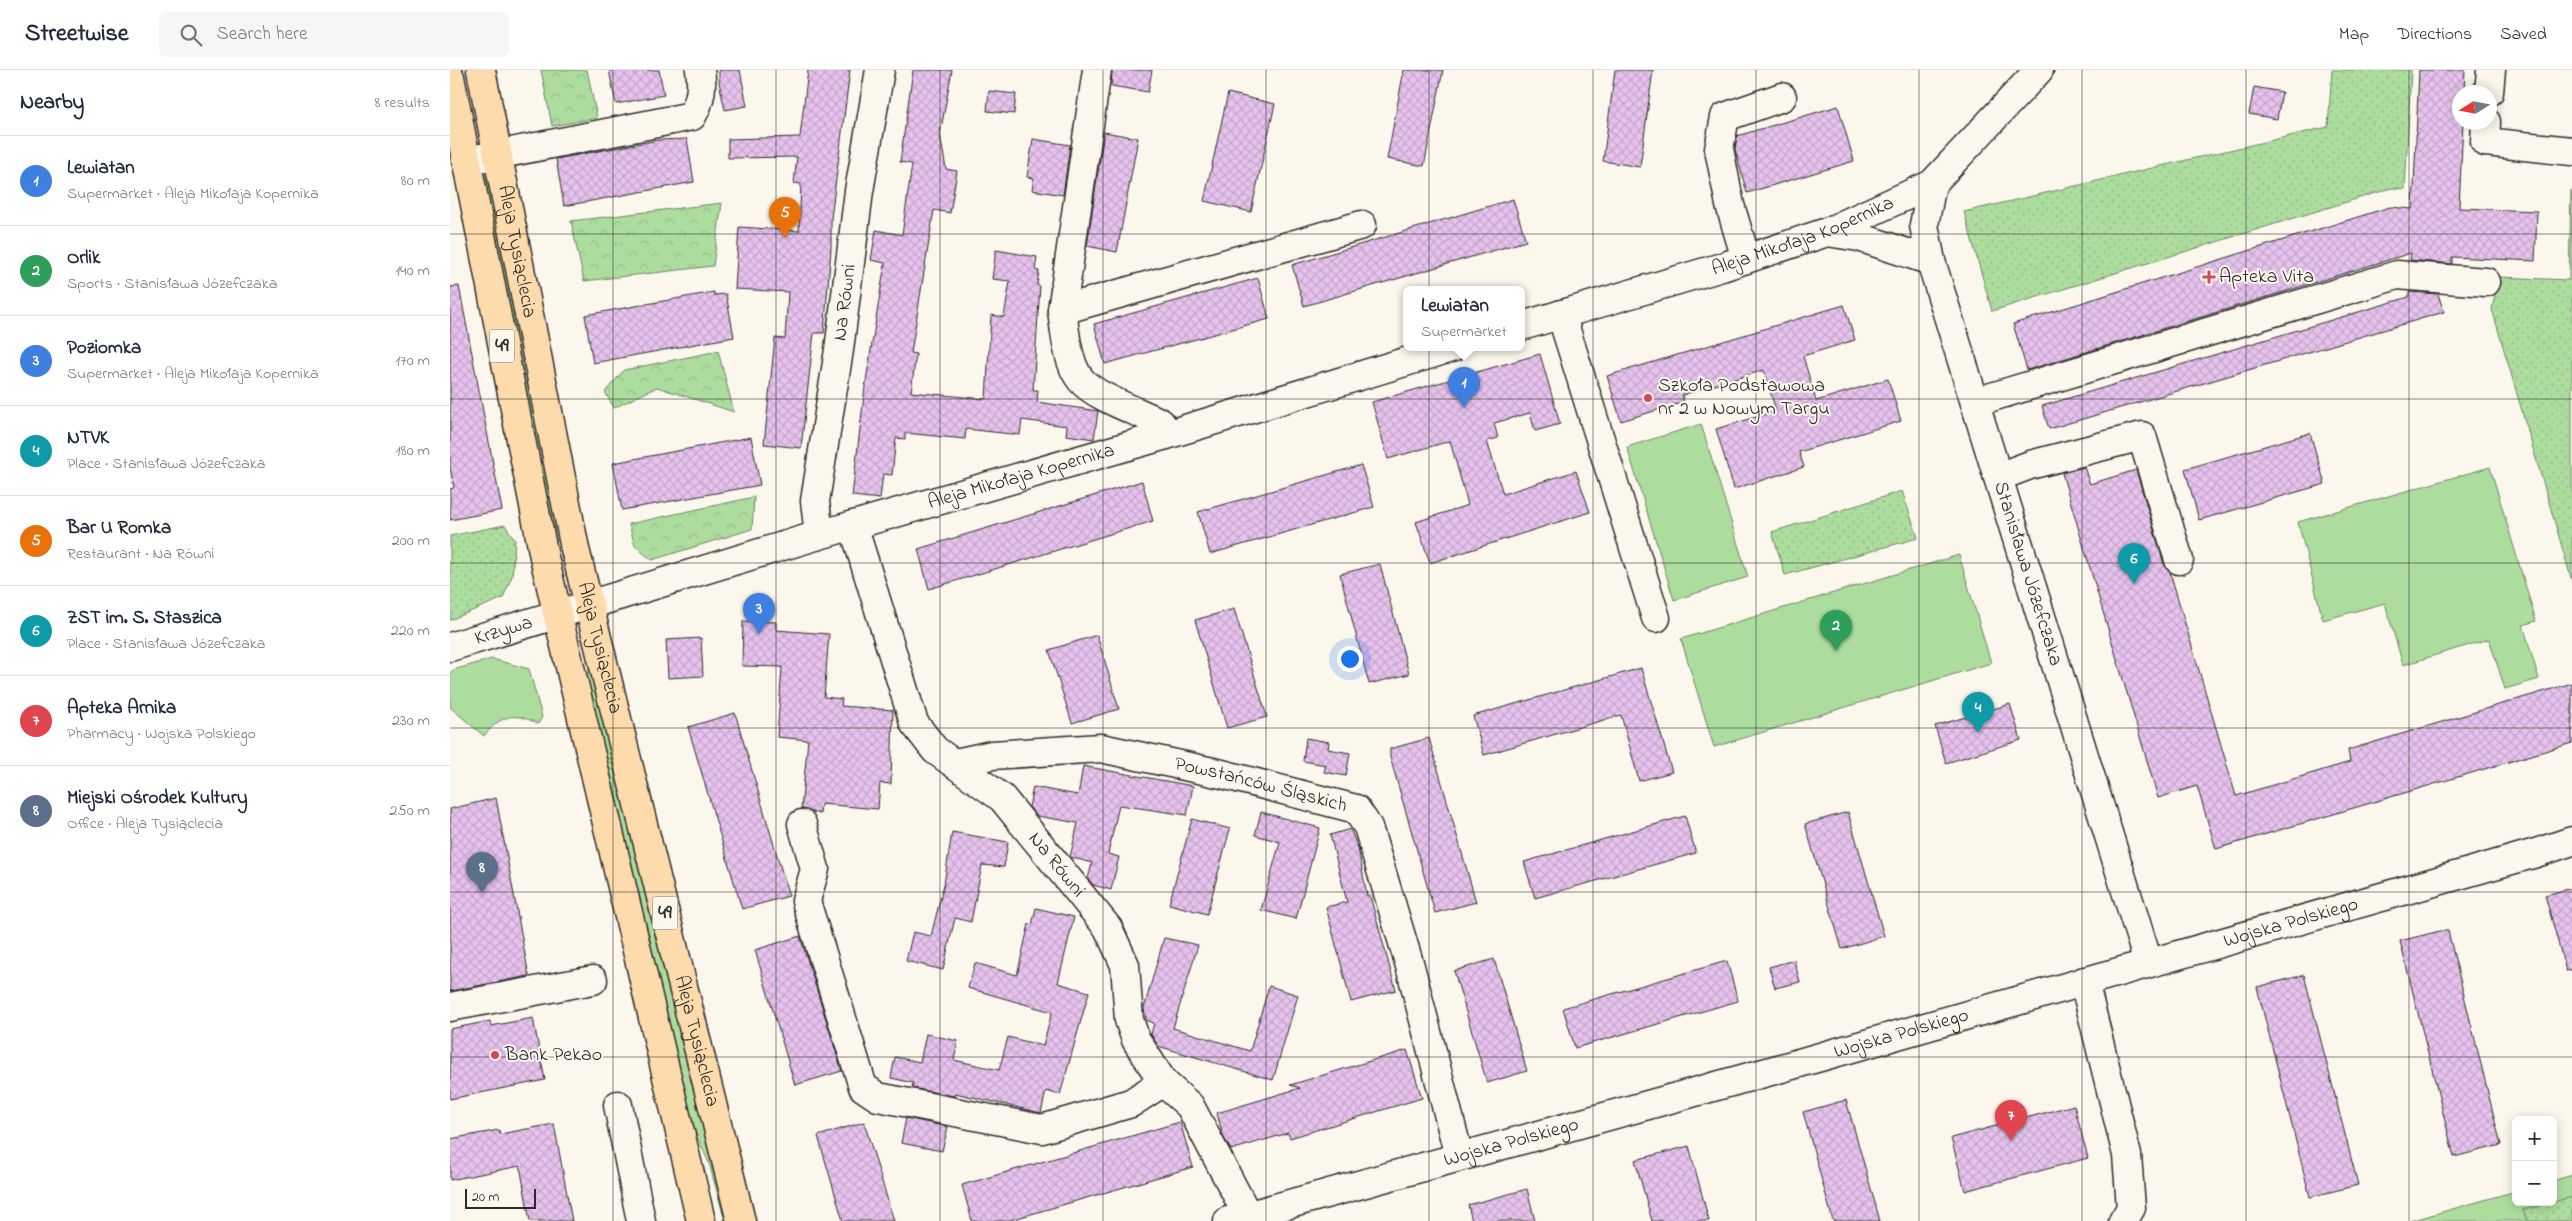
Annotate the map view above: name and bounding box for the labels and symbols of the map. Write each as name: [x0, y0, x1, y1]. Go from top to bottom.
north arrow: [2452, 85, 2497, 130]
street label: Aleja Tysiąclecia: [489, 183, 544, 320]
street label: Aleja Mikołaja Kopernika: [1708, 189, 1899, 284]
pin: 5: [769, 197, 801, 238]
street label: Na Równi: [826, 262, 864, 343]
place label: Apteka Vita: [2219, 263, 2314, 292]
marker: Apteka Vita: [2203, 271, 2215, 283]
road number: 49: [490, 330, 514, 362]
pin: 1: [1448, 367, 1480, 408]
place label: Szkoła Podstawowa nr 2 w Nowym Targu: [1658, 372, 1830, 425]
marker: Szkoła Podstawowa nr 2 w Nowym Targu: [1642, 392, 1654, 404]
street label: Aleja Mikołaja Kopernika: [924, 436, 1118, 517]
street label: Stanisława Józefczaka: [1986, 478, 2070, 670]
pin: 6: [2118, 543, 2150, 584]
street label: Aleja Tysiąclecia: [569, 579, 630, 717]
pin: 3: [743, 593, 775, 634]
street label: Krzywa: [471, 608, 536, 653]
pin: 2: [1820, 610, 1852, 651]
your location: [1337, 646, 1363, 672]
pin: 4: [1962, 692, 1994, 733]
street label: Powstańców Śląskich: [1172, 750, 1350, 821]
street label: Na Równi: [1021, 826, 1092, 904]
pin: 8: [466, 852, 498, 893]
street label: Wojska Polskiego: [2220, 890, 2362, 956]
road number: 49: [652, 896, 678, 930]
street label: Aleja Tysiąclecia: [666, 972, 727, 1110]
street label: Wojska Polskiego: [1831, 1001, 1972, 1067]
place label: Bank Pekao: [504, 1041, 602, 1070]
marker: Bank Pekao: [489, 1049, 501, 1061]
pin: 7: [1995, 1100, 2027, 1141]
street label: Wojska Polskiego: [1441, 1110, 1582, 1175]
scale bar: [465, 1186, 536, 1209]

